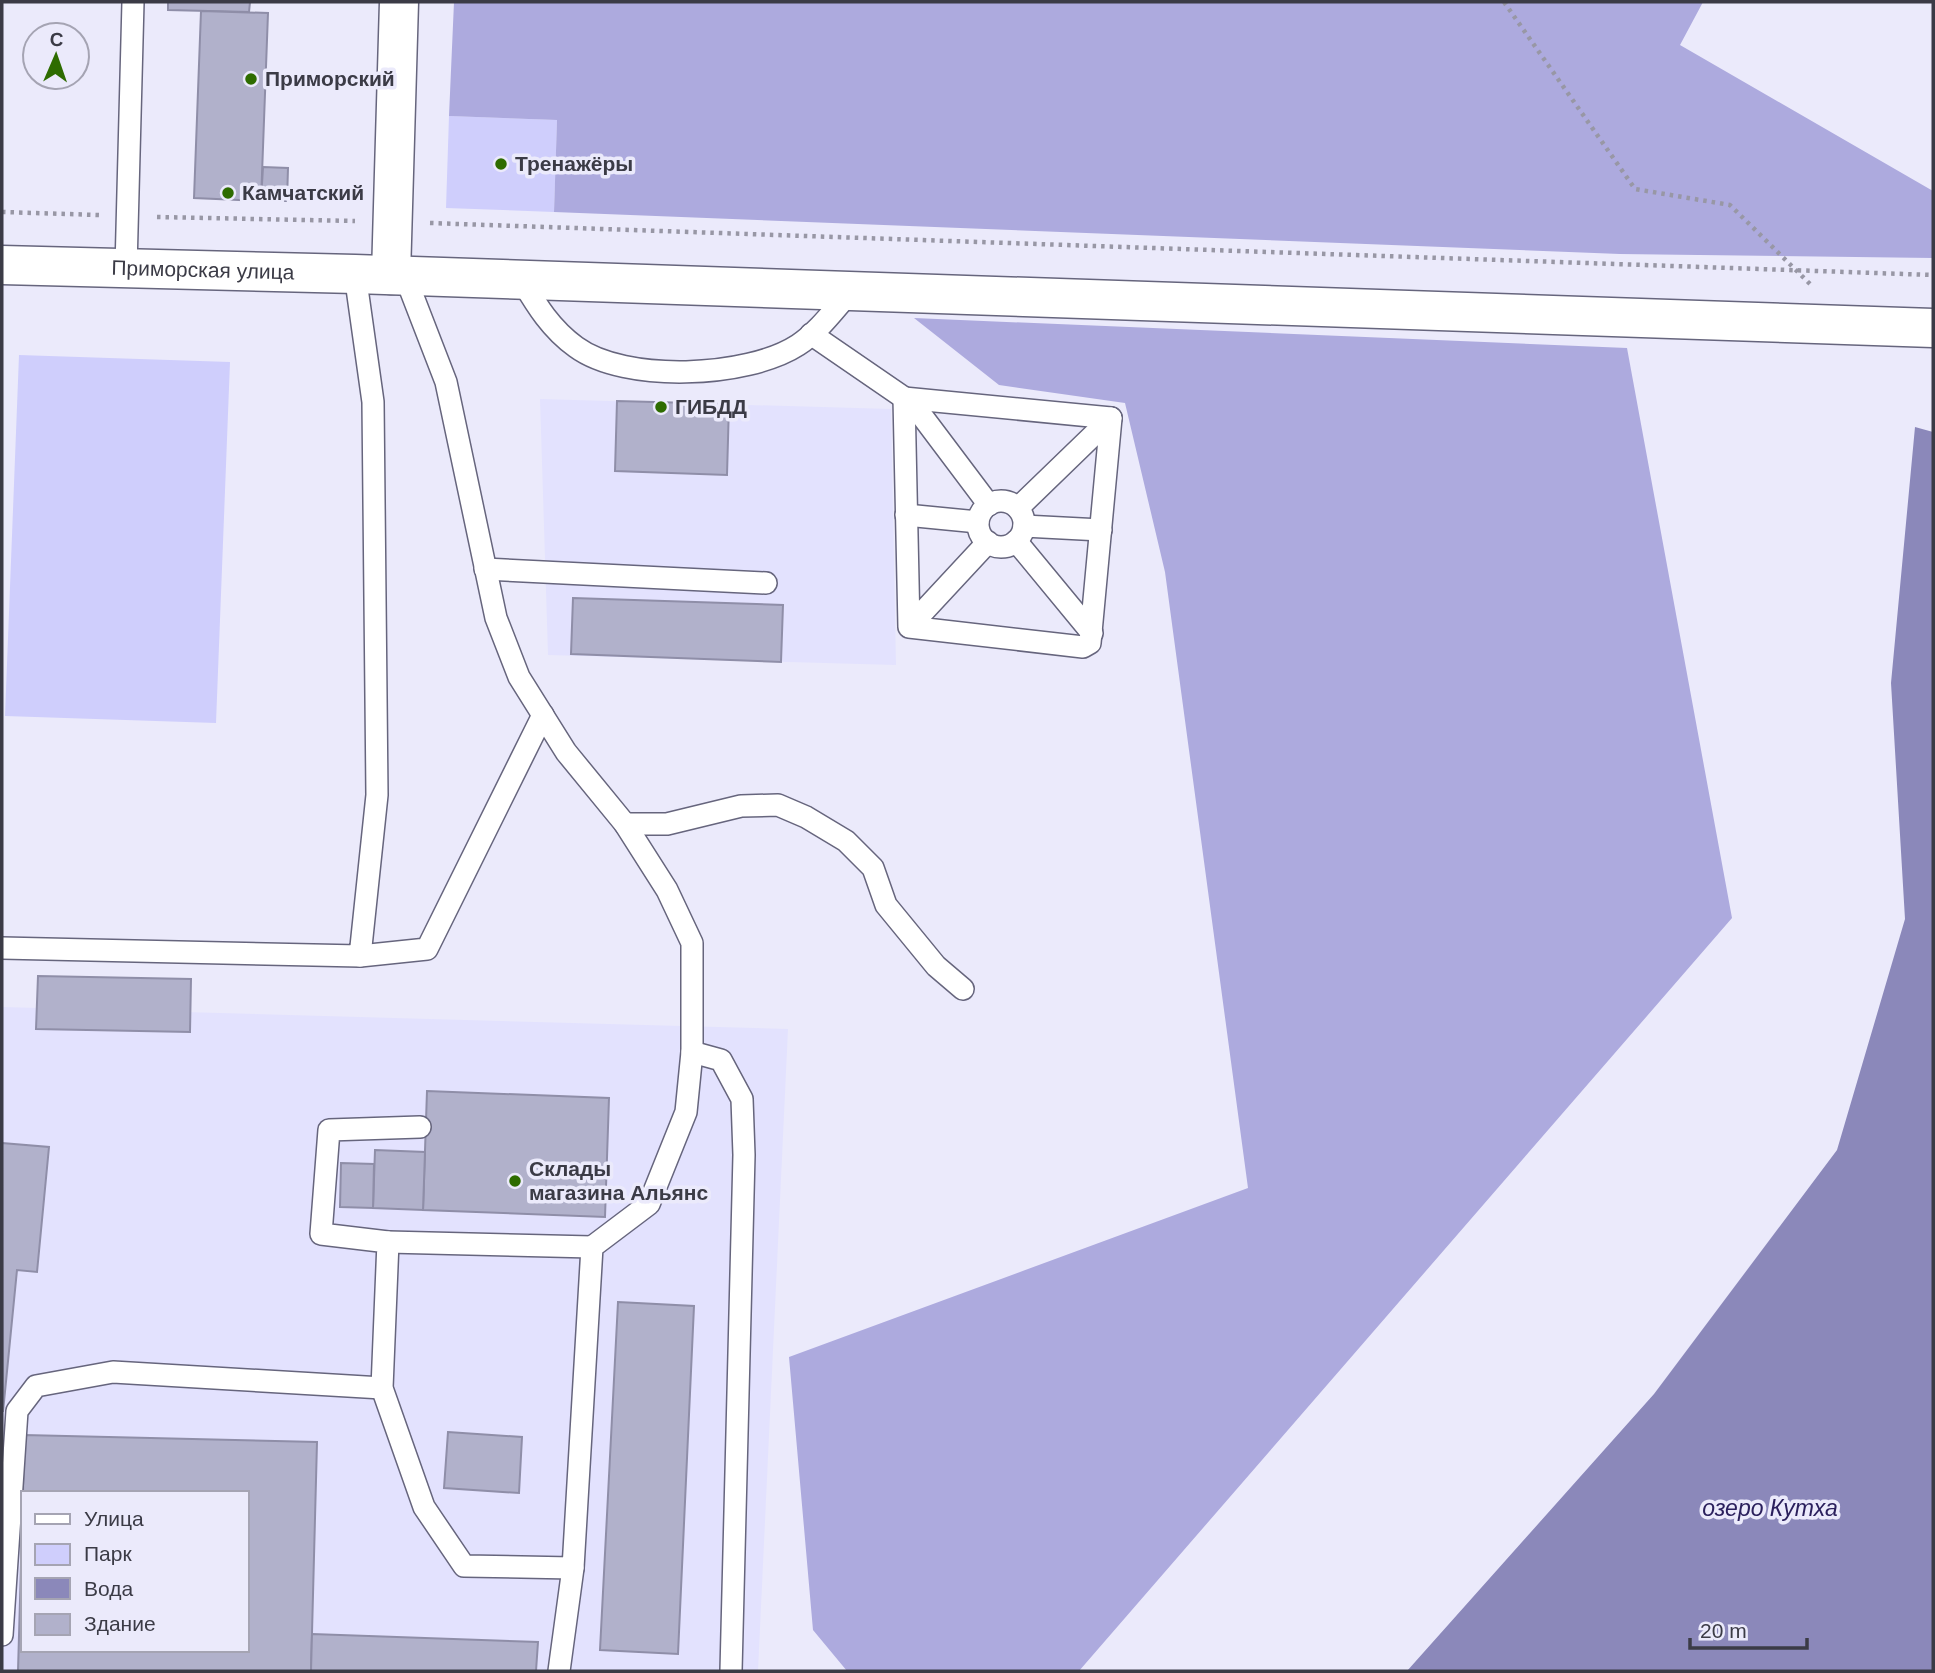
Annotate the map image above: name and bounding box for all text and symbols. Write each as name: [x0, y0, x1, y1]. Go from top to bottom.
north arrow: [21, 21, 91, 91]
text: С: [49, 29, 64, 50]
place label: Приморский: [265, 67, 395, 90]
marker: Приморский: [243, 71, 259, 87]
place label: Тренажёры: [515, 152, 633, 175]
marker: Тренажёры: [493, 156, 509, 172]
place label: Камчатский: [242, 181, 364, 204]
marker: Камчатский: [220, 185, 236, 201]
street label: Приморская улица: [111, 256, 295, 283]
place label: ГИБДД: [675, 395, 747, 418]
marker: ГИБДД: [653, 399, 669, 415]
place label: Склады магазина Альянс: [529, 1157, 709, 1204]
marker: Склады магазина Альянс: [507, 1173, 523, 1189]
legend: [21, 1491, 248, 1652]
water label: озеро Кутха: [1702, 1495, 1838, 1521]
text: Улица: [84, 1507, 144, 1530]
text: Парк: [84, 1542, 132, 1565]
text: Вода: [84, 1577, 133, 1600]
scale bar: [1690, 1606, 1807, 1650]
text: Здание: [84, 1612, 156, 1635]
text: 20 m: [1700, 1619, 1747, 1642]

